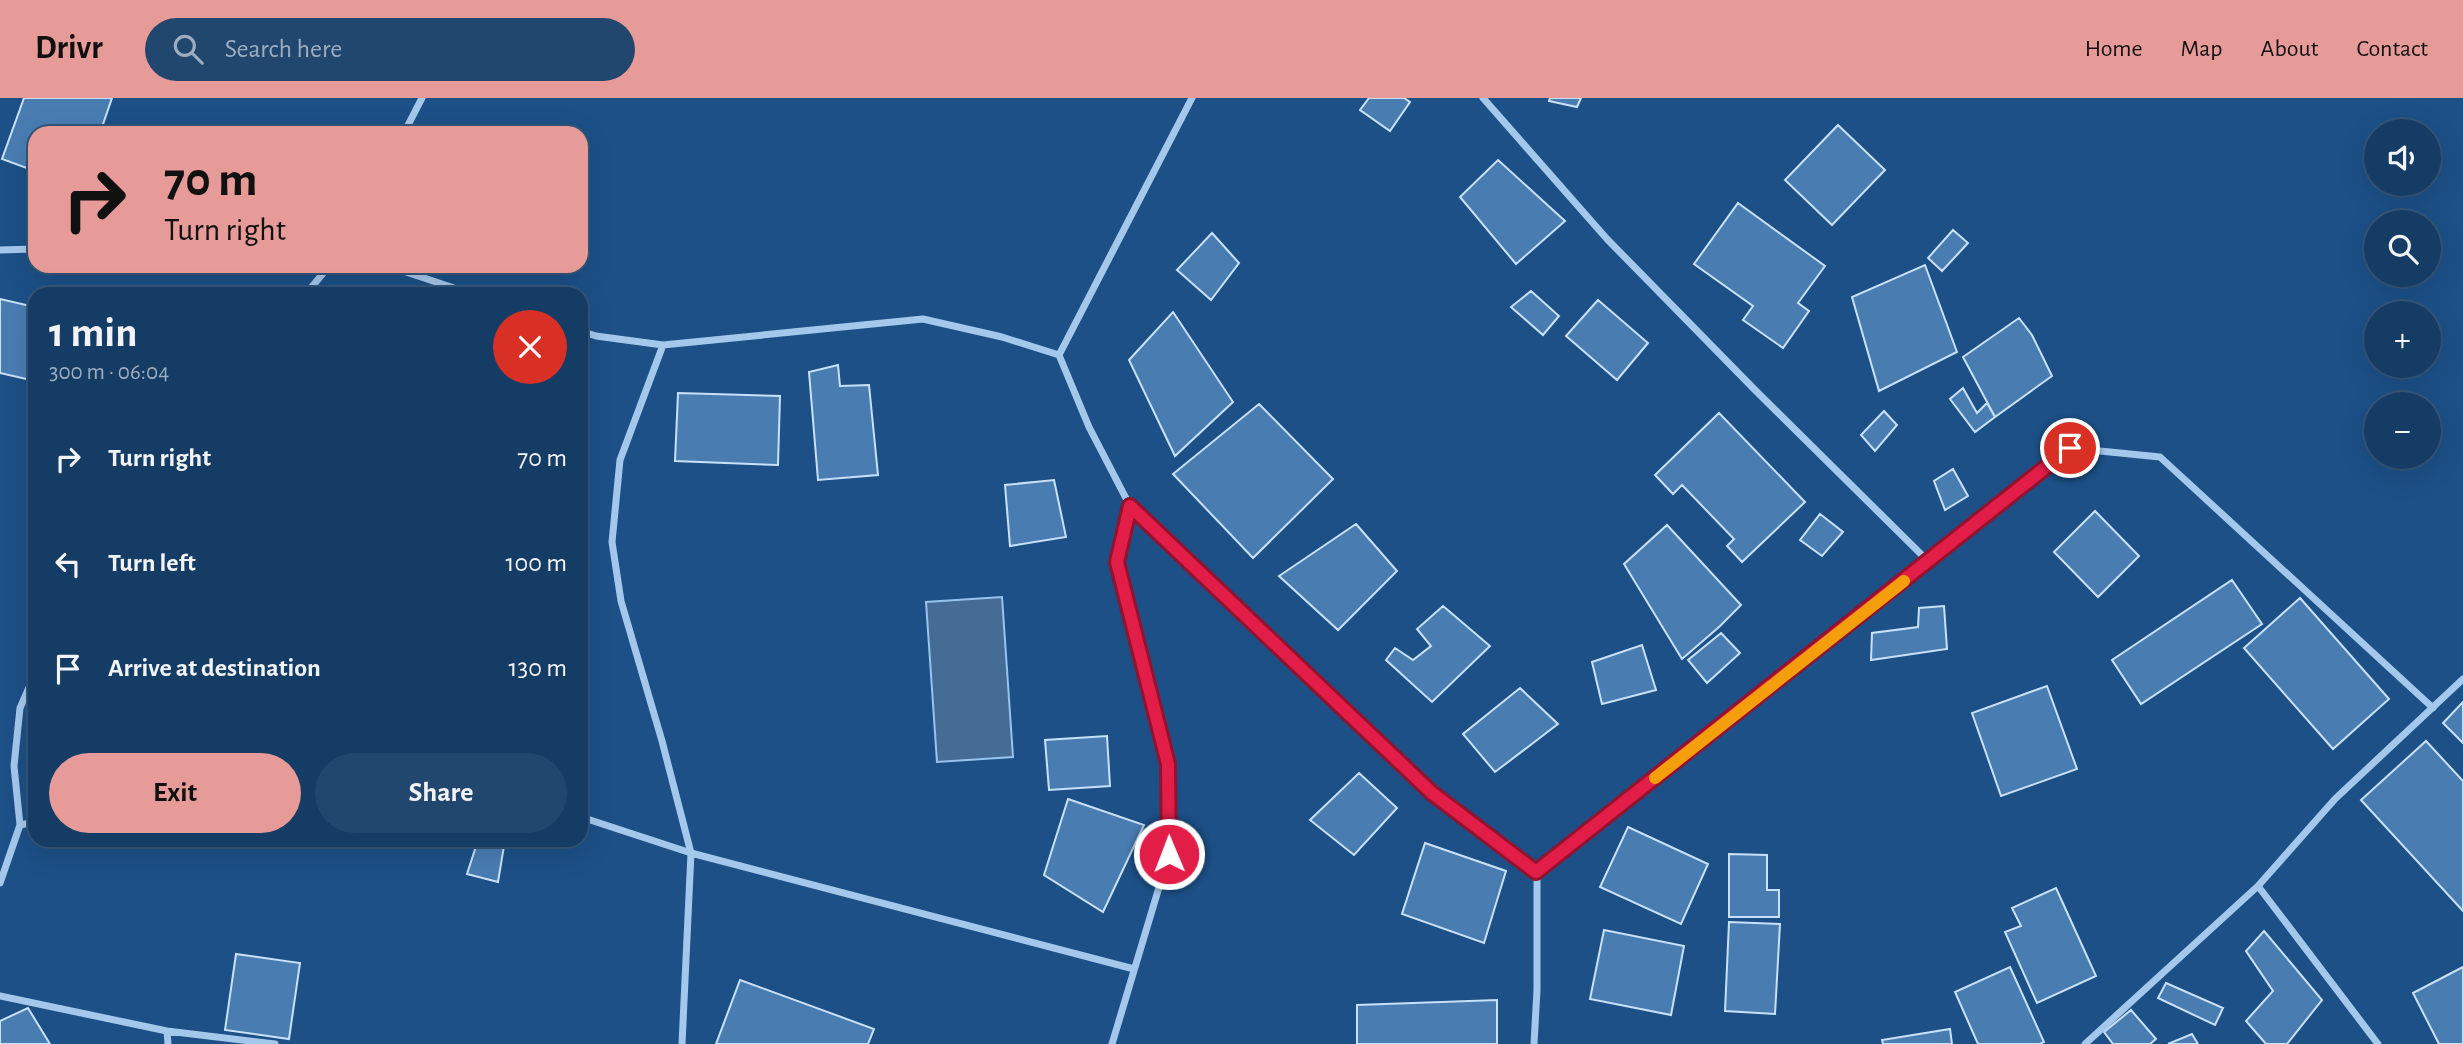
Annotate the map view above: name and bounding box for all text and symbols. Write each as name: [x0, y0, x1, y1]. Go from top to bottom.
search box: [145, 18, 635, 81]
icon: search: [169, 30, 207, 68]
text: Drivr: [35, 32, 103, 65]
text: Search here: [225, 36, 342, 62]
text: Home: [2085, 37, 2143, 61]
text: Map: [2181, 37, 2223, 61]
text: About: [2261, 37, 2318, 61]
text: Contact: [2356, 37, 2428, 61]
map controls: [2364, 119, 2441, 469]
button: sound: [2364, 119, 2441, 196]
icon: right: [49, 154, 140, 245]
text: 70 m: [164, 156, 258, 205]
button: search: [2364, 210, 2441, 287]
text: Turn right: [164, 214, 286, 246]
button: +: [2364, 301, 2441, 378]
button: close: [493, 310, 567, 384]
text: 1 min: [49, 312, 138, 354]
text: 300 m · 06:04: [49, 361, 169, 384]
button: −: [2364, 392, 2441, 469]
pin: [2040, 418, 2100, 478]
icon: arrive: [2051, 429, 2089, 467]
icon: right: [49, 440, 87, 478]
text: Turn right: [108, 445, 211, 471]
text: 70 m: [517, 445, 567, 471]
icon: left: [49, 545, 87, 583]
text: Turn left: [108, 550, 196, 576]
text: 100 m: [506, 550, 567, 576]
icon: arrive: [49, 650, 87, 688]
text: Arrive at destination: [108, 655, 321, 681]
text: 130 m: [509, 655, 567, 681]
button: Exit: [49, 753, 301, 833]
button: Share: [315, 753, 567, 833]
position arrow: [1132, 817, 1206, 891]

